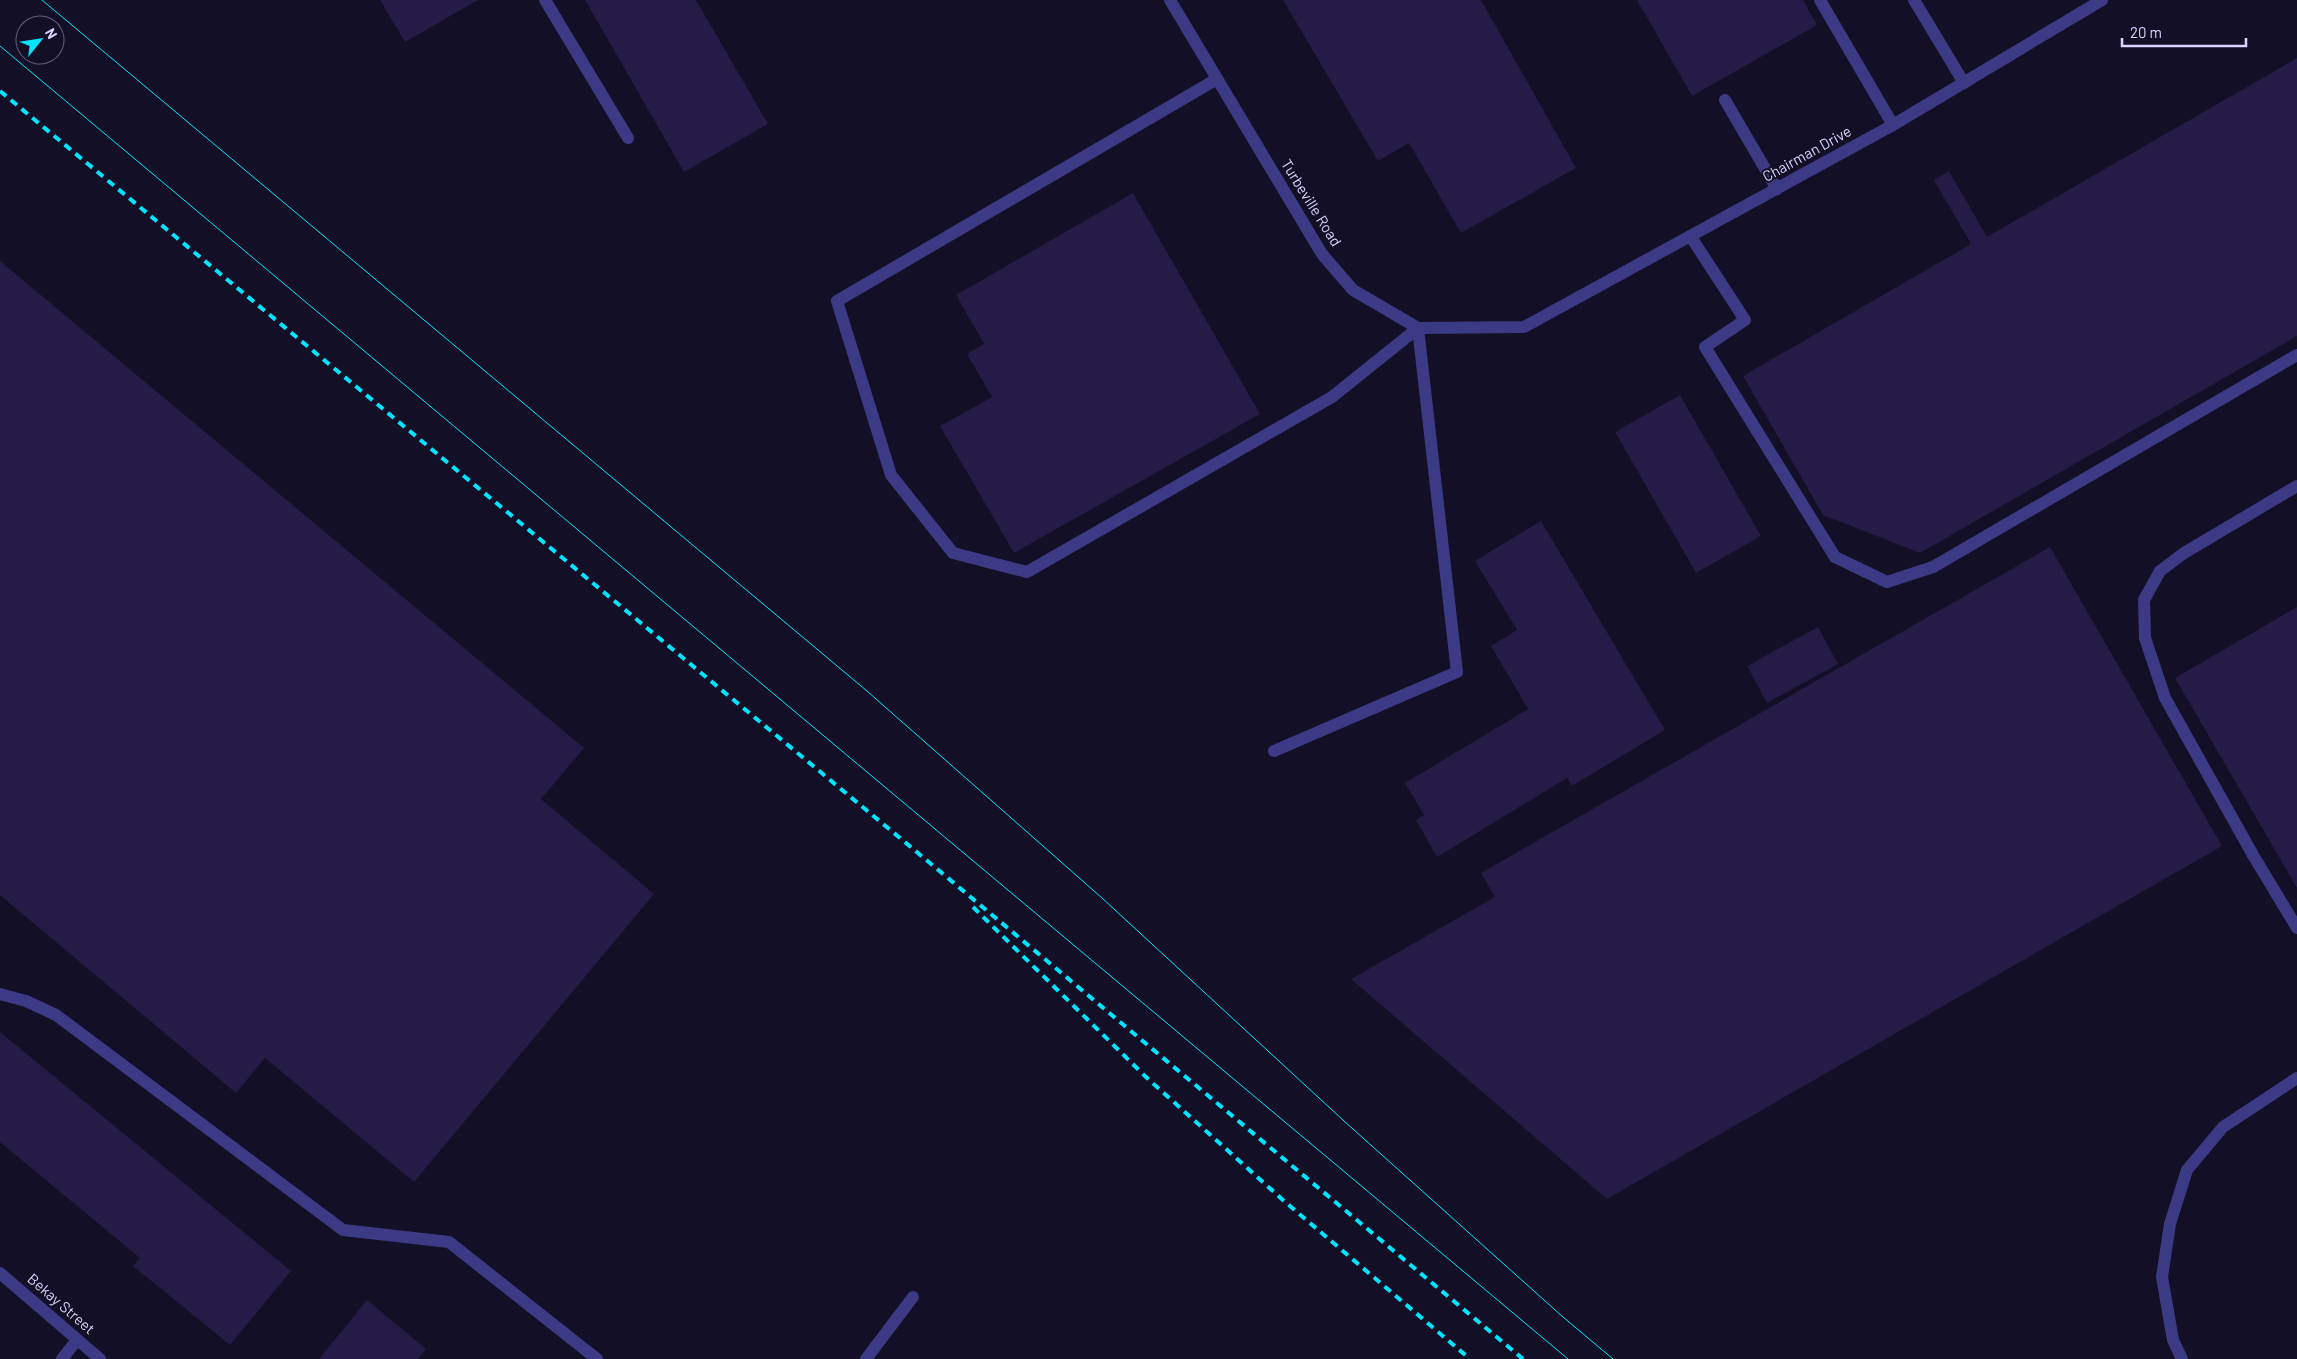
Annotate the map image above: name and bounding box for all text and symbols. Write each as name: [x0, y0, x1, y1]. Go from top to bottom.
north arrow: [15, 15, 65, 65]
scale bar: [2122, 15, 2246, 47]
text: 20 m: [2130, 23, 2162, 41]
text: N: [42, 25, 61, 42]
street label: Chairman Drive: [1759, 121, 1854, 185]
street label: Turbeville Road: [1278, 156, 1346, 249]
street label: Bekay Street: [24, 1269, 99, 1337]

